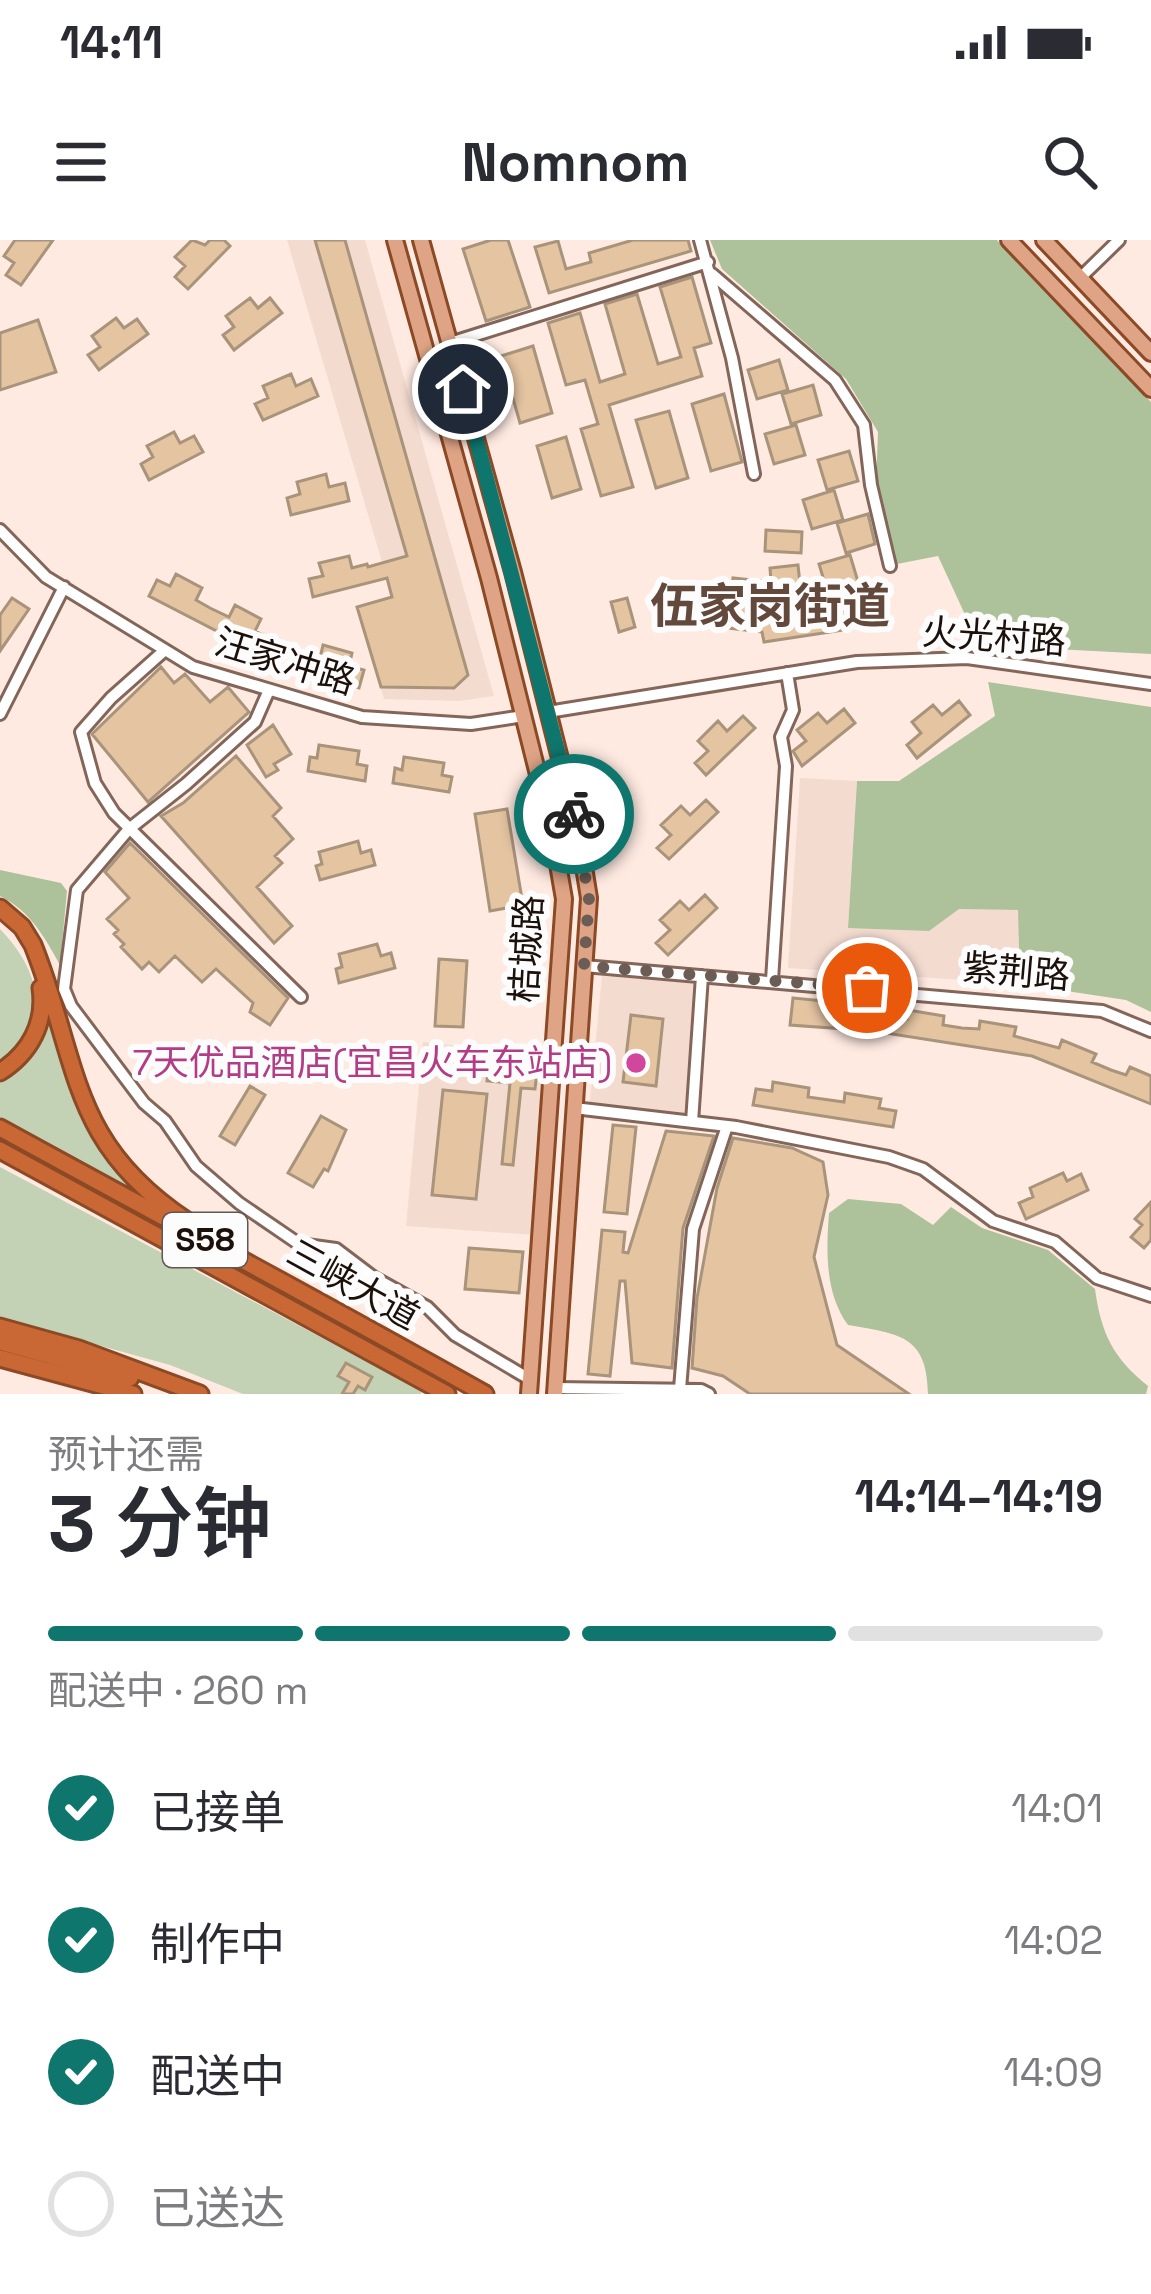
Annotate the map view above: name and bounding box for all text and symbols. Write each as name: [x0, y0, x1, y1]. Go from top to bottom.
text: 14:11: [60, 14, 163, 71]
text: Nomnom: [462, 128, 689, 197]
icon: menu: [48, 129, 114, 195]
icon: search: [1037, 129, 1103, 195]
pin: [412, 338, 514, 440]
icon: home: [430, 356, 496, 422]
district label: 伍家岗街道: [650, 576, 890, 637]
street label: 火光村路: [921, 609, 1067, 665]
street label: 汪家冲路: [209, 619, 361, 705]
courier: [514, 754, 634, 874]
icon: bike: [541, 781, 607, 847]
street label: 桔城路: [501, 894, 553, 1004]
pin: [816, 937, 918, 1039]
street label: 紫荆路: [960, 944, 1072, 1000]
icon: bag: [834, 955, 900, 1021]
place label: 7天优品酒店(宜昌火车东站店): [132, 1040, 612, 1086]
marker: 7天优品酒店(宜昌火车东站店): [623, 1050, 649, 1076]
road number: S58: [163, 1213, 247, 1267]
street label: 三峡大道: [279, 1230, 427, 1340]
text: 预计还需: [48, 1430, 204, 1479]
text: 14:14–14:19: [855, 1468, 1103, 1525]
text: 3 分钟: [48, 1474, 271, 1574]
text: 配送中 · 260 m: [48, 1666, 308, 1715]
icon: check: [48, 1775, 114, 1841]
text: 已接单: [150, 1784, 285, 1841]
text: 14:01: [1011, 1784, 1103, 1833]
icon: check: [48, 1907, 114, 1973]
text: 制作中: [150, 1916, 285, 1973]
text: 14:02: [1004, 1916, 1103, 1965]
icon: check: [48, 2039, 114, 2105]
text: 配送中: [150, 2048, 285, 2105]
text: 14:09: [1004, 2048, 1103, 2097]
text: 已送达: [150, 2180, 285, 2237]

